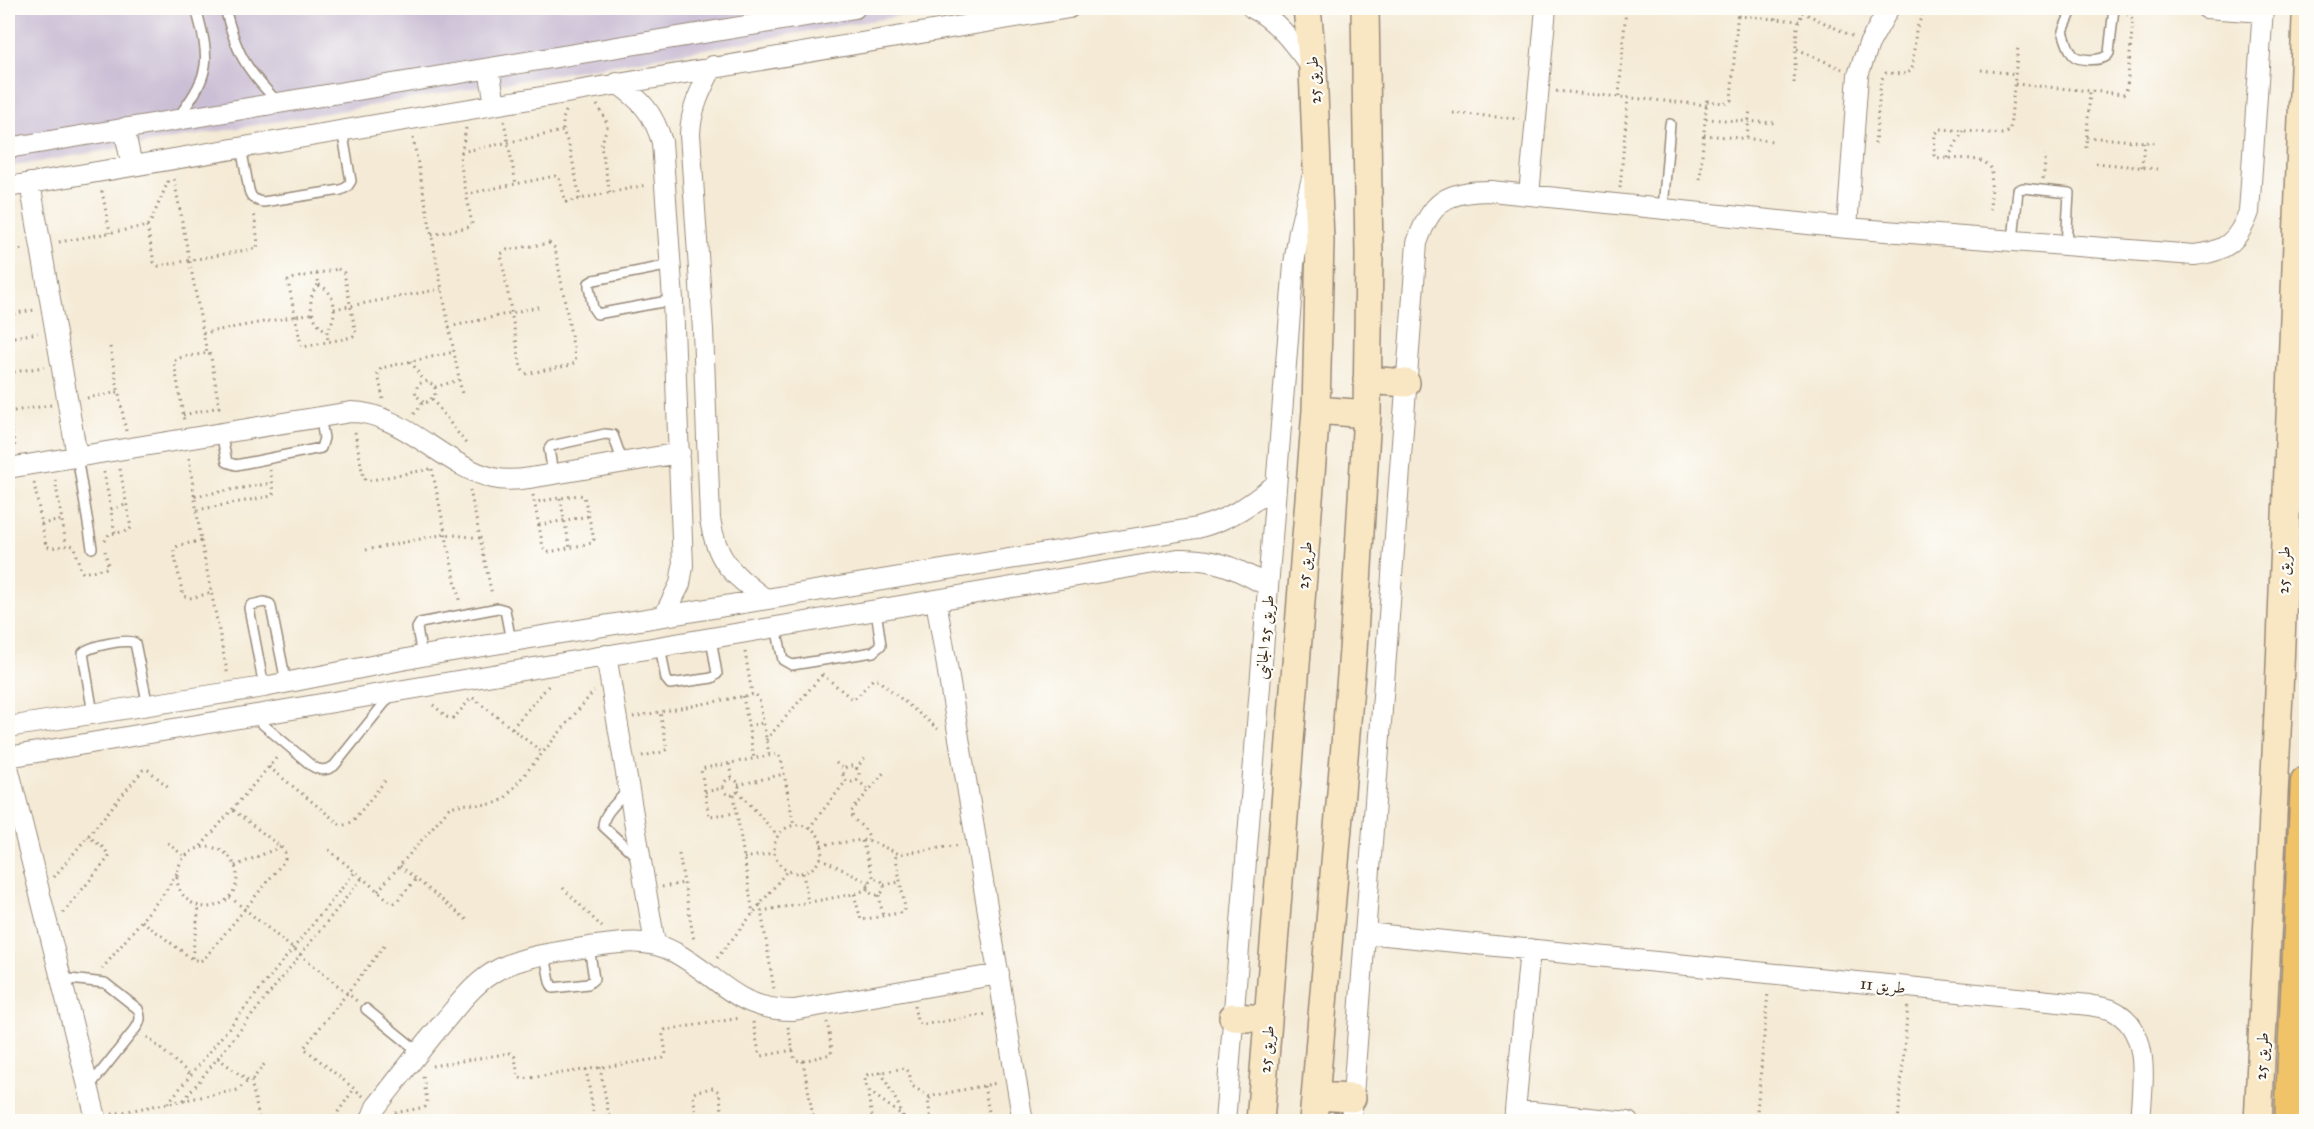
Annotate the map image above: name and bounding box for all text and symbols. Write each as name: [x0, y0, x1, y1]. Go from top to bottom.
street label: طريق 25: [1302, 55, 1326, 105]
street label: طريق 25: [1293, 540, 1317, 590]
street label: طريق 25: [2273, 546, 2295, 594]
street label: طريق 25 الجانبى: [1251, 594, 1281, 680]
street label: طريق 11: [1859, 974, 1906, 998]
street label: طريق 25: [1255, 1024, 1279, 1074]
street label: طريق 25: [2251, 1032, 2273, 1081]

